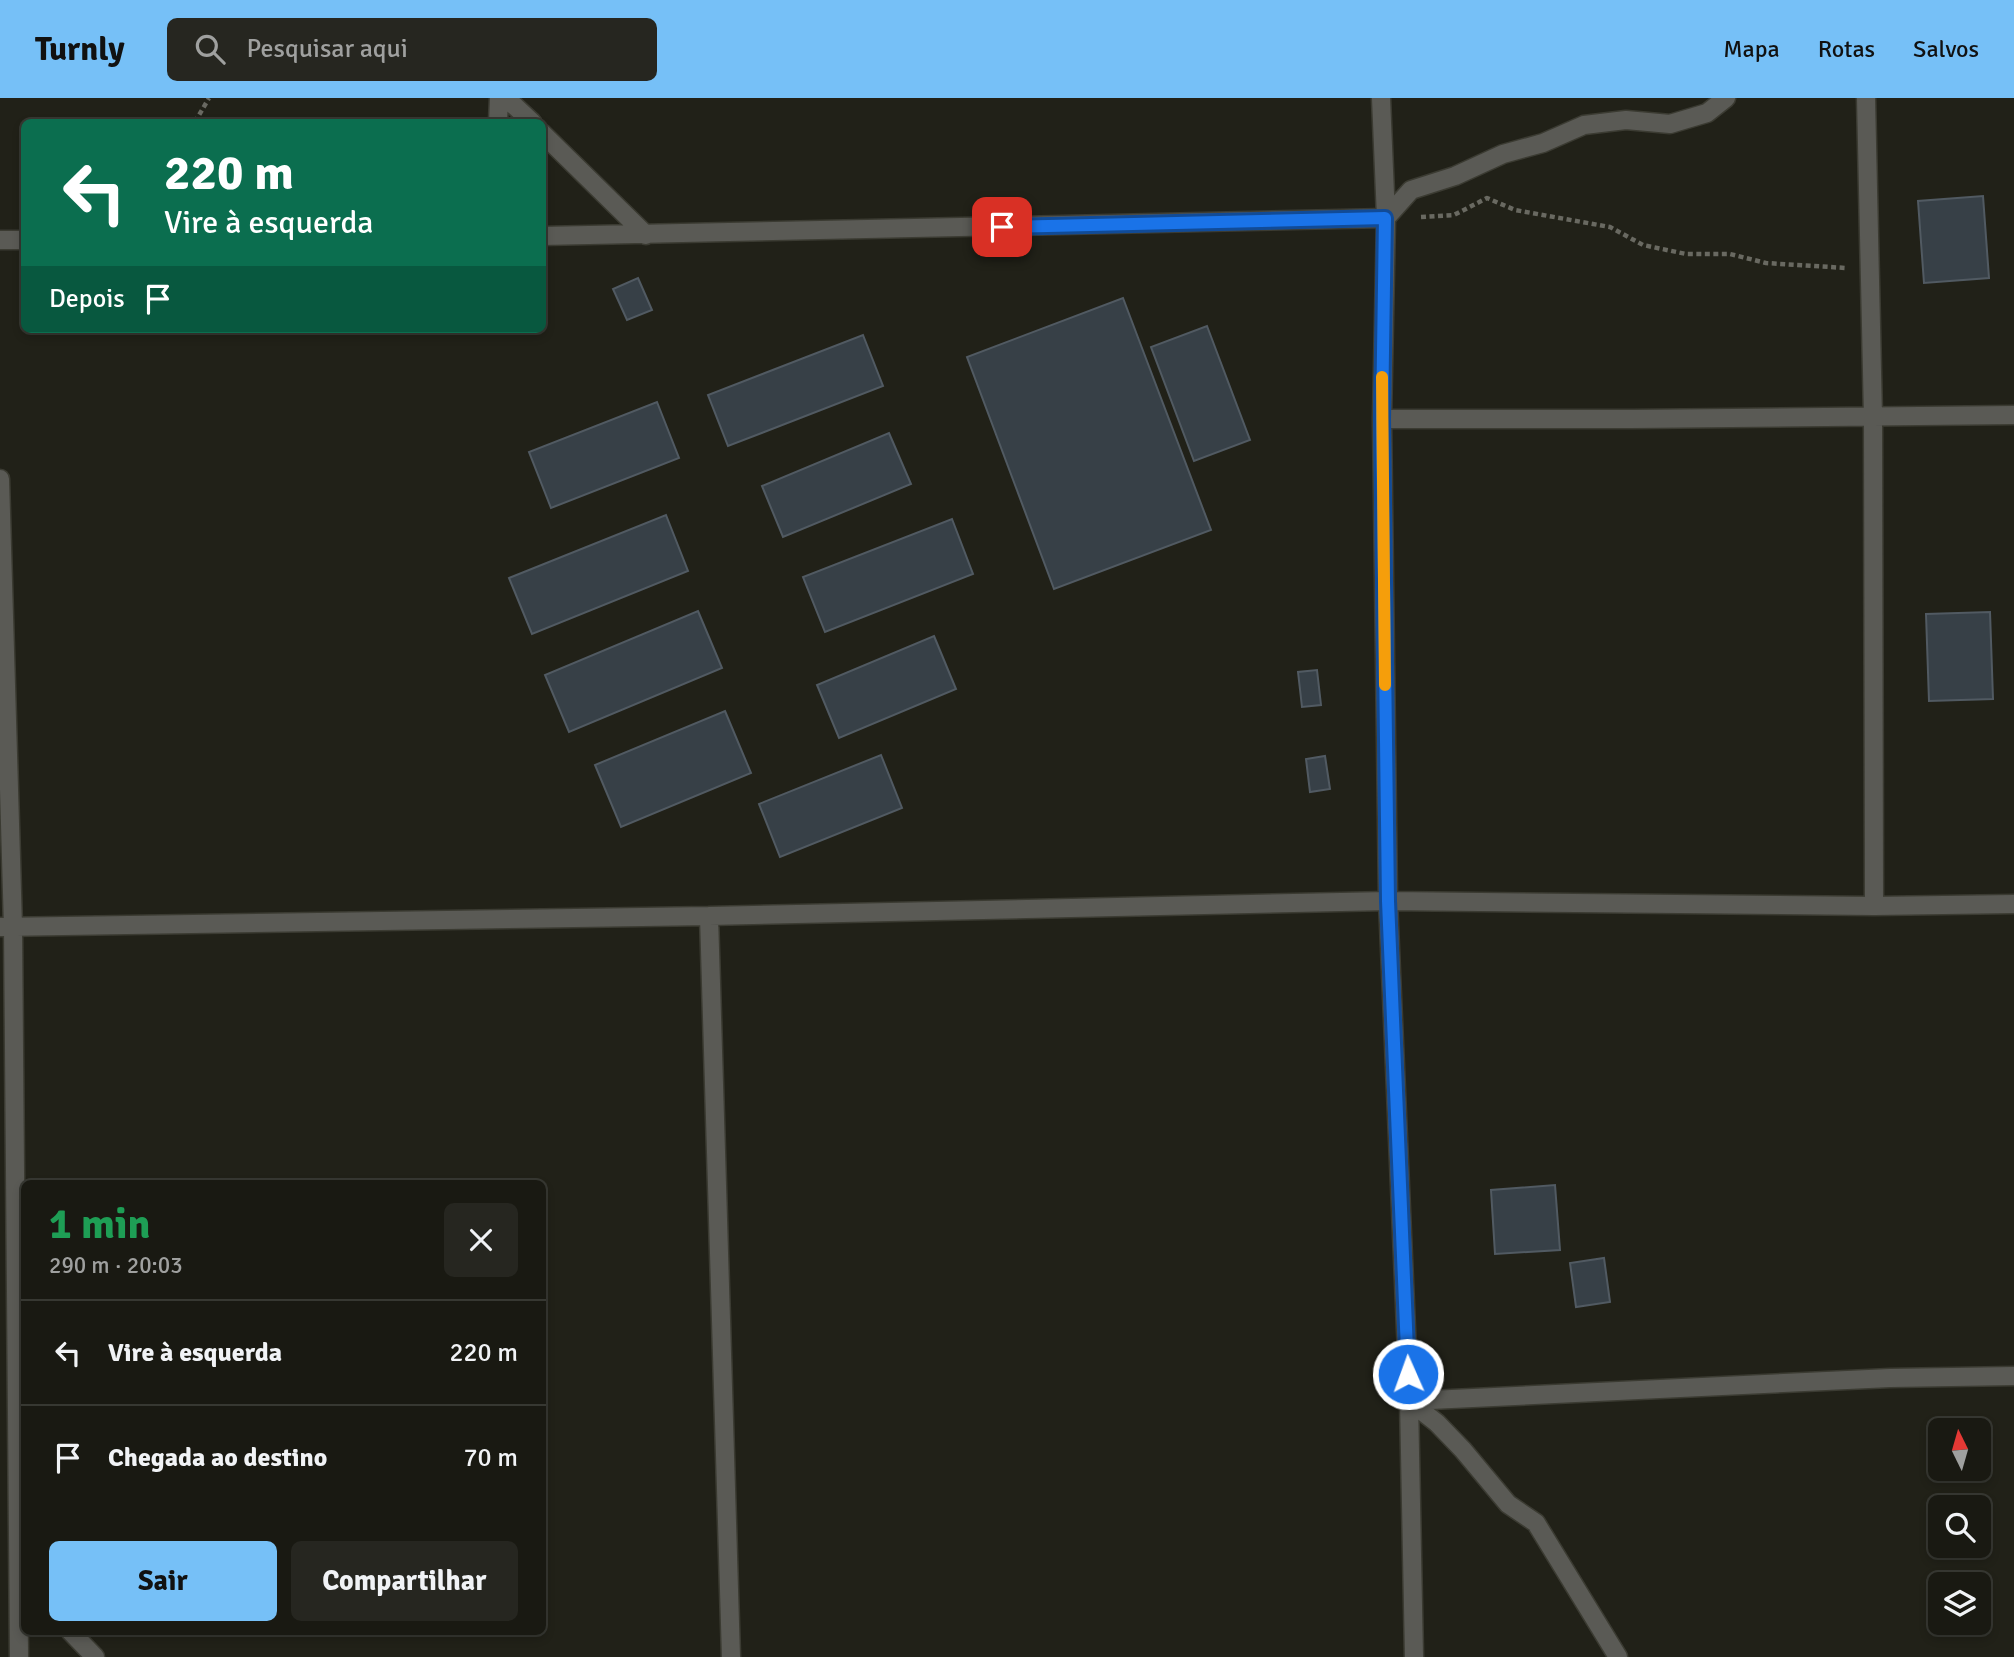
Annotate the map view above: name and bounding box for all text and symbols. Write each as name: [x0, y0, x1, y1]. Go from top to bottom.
search box: [167, 18, 657, 81]
text: Turnly: [35, 29, 125, 70]
icon: search: [191, 30, 229, 68]
text: Pesquisar aqui: [247, 33, 408, 65]
text: Mapa: [1723, 34, 1780, 64]
text: Rotas: [1818, 34, 1875, 64]
text: Salvos: [1913, 34, 1979, 64]
text: 220 m: [164, 143, 294, 203]
icon: left: [49, 147, 140, 238]
pin: [972, 197, 1032, 257]
text: Vire à esquerda: [164, 203, 374, 242]
icon: arrive: [983, 208, 1021, 246]
icon: arrive: [139, 280, 177, 318]
text: Depois: [49, 283, 125, 315]
text: 1 min: [49, 1199, 150, 1250]
button: close: [444, 1203, 518, 1277]
text: 290 m · 20:03: [49, 1251, 183, 1280]
icon: left: [49, 1334, 87, 1372]
text: Vire à esquerda: [108, 1337, 282, 1369]
text: 220 m: [449, 1337, 518, 1369]
position arrow: [1371, 1337, 1445, 1411]
north arrow: [1928, 1418, 1992, 1480]
map controls: [1928, 1418, 1991, 1635]
icon: arrive: [49, 1439, 87, 1477]
text: Chegada ao destino: [108, 1442, 327, 1474]
text: 70 m: [463, 1442, 518, 1474]
button: search: [1928, 1495, 1991, 1558]
button: Sair: [49, 1541, 277, 1621]
button: Compartilhar: [291, 1541, 518, 1621]
button: layers: [1928, 1572, 1991, 1635]

